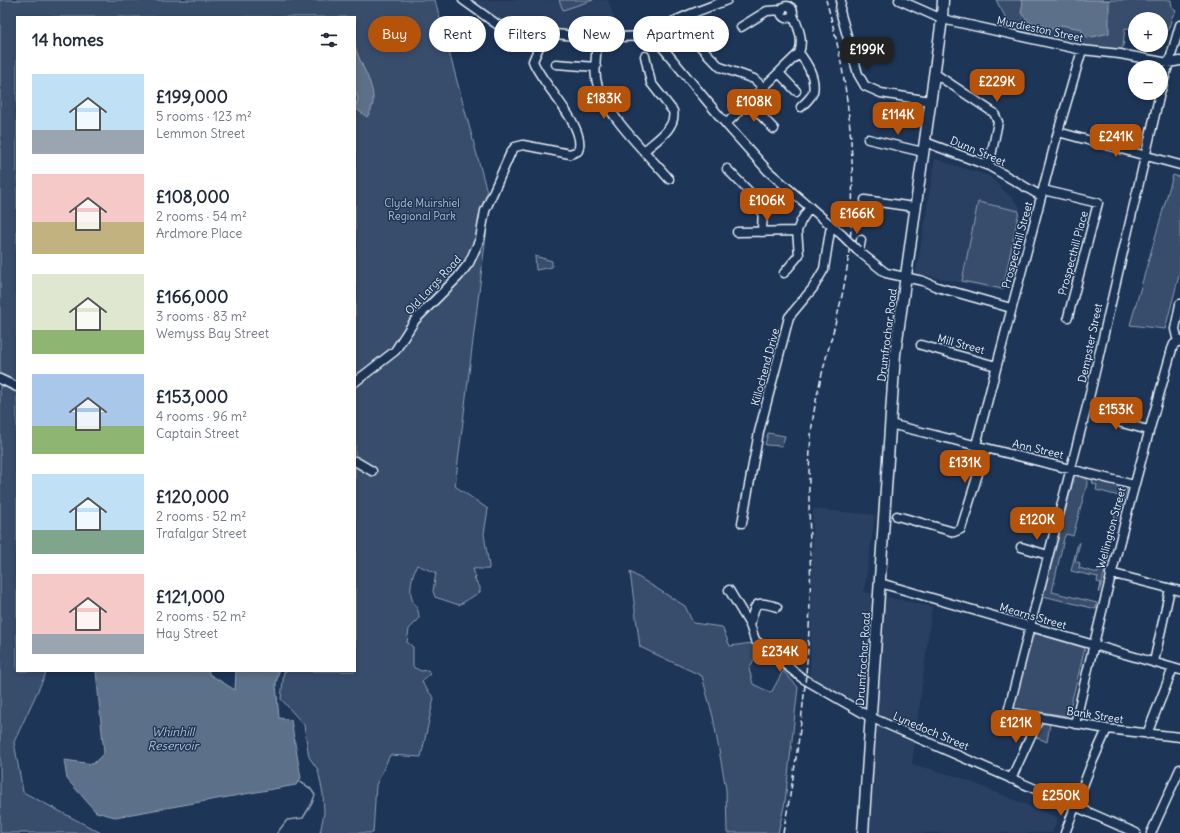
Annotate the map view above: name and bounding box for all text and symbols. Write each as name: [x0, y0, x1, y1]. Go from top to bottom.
map controls: [1128, 12, 1168, 100]
button: +: [1128, 12, 1168, 52]
street label: Murdieston Street: [996, 13, 1085, 45]
chip: Buy: [368, 16, 421, 52]
chip: Rent: [429, 16, 486, 52]
chip: Filters: [494, 16, 560, 52]
chip: New: [568, 16, 625, 52]
chip: Apartment: [633, 16, 729, 52]
text: 14 homes: [32, 29, 104, 51]
icon: filters: [318, 29, 340, 51]
pin: £199K: [839, 37, 895, 71]
text: £199K: [850, 41, 884, 58]
button: −: [1128, 60, 1168, 100]
pin: £229K: [969, 69, 1025, 103]
text: £229K: [979, 73, 1015, 90]
text: £199,000: [156, 86, 228, 108]
pin: £183K: [576, 86, 632, 120]
pin: £108K: [726, 89, 782, 123]
icon: home: [64, 90, 112, 138]
text: £183K: [587, 90, 621, 107]
text: £108K: [736, 93, 772, 110]
pin: £114K: [870, 102, 926, 136]
text: £114K: [882, 106, 914, 123]
text: 5 rooms · 123 m²: [156, 108, 252, 125]
pin: £241K: [1088, 124, 1144, 158]
text: Lemmon Street: [156, 125, 245, 142]
text: £241K: [1099, 128, 1133, 145]
street label: Dunn Street: [948, 133, 1008, 169]
text: £108,000: [156, 186, 230, 208]
pin: £106K: [739, 188, 795, 222]
icon: home: [64, 190, 112, 238]
text: £106K: [749, 192, 785, 209]
park label: Clyde Muirshiel Regional Park: [384, 196, 460, 223]
street label: Prospecthill Street: [999, 200, 1035, 290]
pin: £166K: [829, 201, 885, 235]
text: £166K: [839, 205, 875, 222]
text: 2 rooms · 54 m²: [156, 208, 247, 225]
street label: Prospecthill Place: [1055, 209, 1091, 297]
text: Ardmore Place: [156, 225, 242, 242]
street label: Old Largs Road: [402, 252, 464, 318]
text: £166,000: [156, 286, 228, 308]
street label: Drumfrochar Road: [874, 287, 900, 382]
icon: home: [64, 290, 112, 338]
street label: Dempster Street: [1075, 302, 1105, 384]
text: 3 rooms · 83 m²: [156, 308, 247, 325]
text: Wemyss Bay Street: [156, 325, 269, 342]
street label: Killochend Drive: [748, 327, 782, 407]
street label: Mill Street: [936, 331, 986, 357]
text: £153,000: [156, 386, 228, 408]
icon: home: [64, 390, 112, 438]
pin: £153K: [1088, 397, 1144, 431]
text: £153K: [1099, 401, 1133, 418]
text: 4 rooms · 96 m²: [156, 408, 247, 425]
text: Captain Street: [156, 425, 239, 442]
street label: Ann Street: [1011, 436, 1065, 462]
pin: £131K: [937, 450, 993, 484]
text: £131K: [949, 454, 981, 471]
text: £120,000: [156, 486, 229, 508]
street label: Wellington Street: [1093, 486, 1129, 570]
icon: home: [64, 490, 112, 538]
pin: £120K: [1009, 507, 1065, 541]
text: 2 rooms · 52 m²: [156, 508, 246, 525]
text: £120K: [1019, 511, 1055, 528]
text: Trafalgar Street: [156, 525, 247, 542]
text: £121,000: [156, 586, 225, 608]
icon: home: [64, 590, 112, 638]
street label: Mearns Street: [998, 600, 1068, 632]
text: 2 rooms · 52 m²: [156, 608, 246, 625]
street label: Drumfrochar Road: [853, 611, 873, 706]
text: Hay Street: [156, 625, 218, 642]
pin: £234K: [752, 639, 808, 673]
text: £234K: [761, 643, 799, 660]
street label: Bank Street: [1066, 704, 1125, 726]
street label: Lynedoch Street: [891, 709, 971, 753]
pin: £121K: [988, 710, 1044, 744]
text: £121K: [1000, 714, 1032, 731]
water label: Whinhill Reservoir: [148, 724, 201, 753]
pin: £250K: [1033, 783, 1089, 817]
text: £250K: [1042, 787, 1080, 804]

